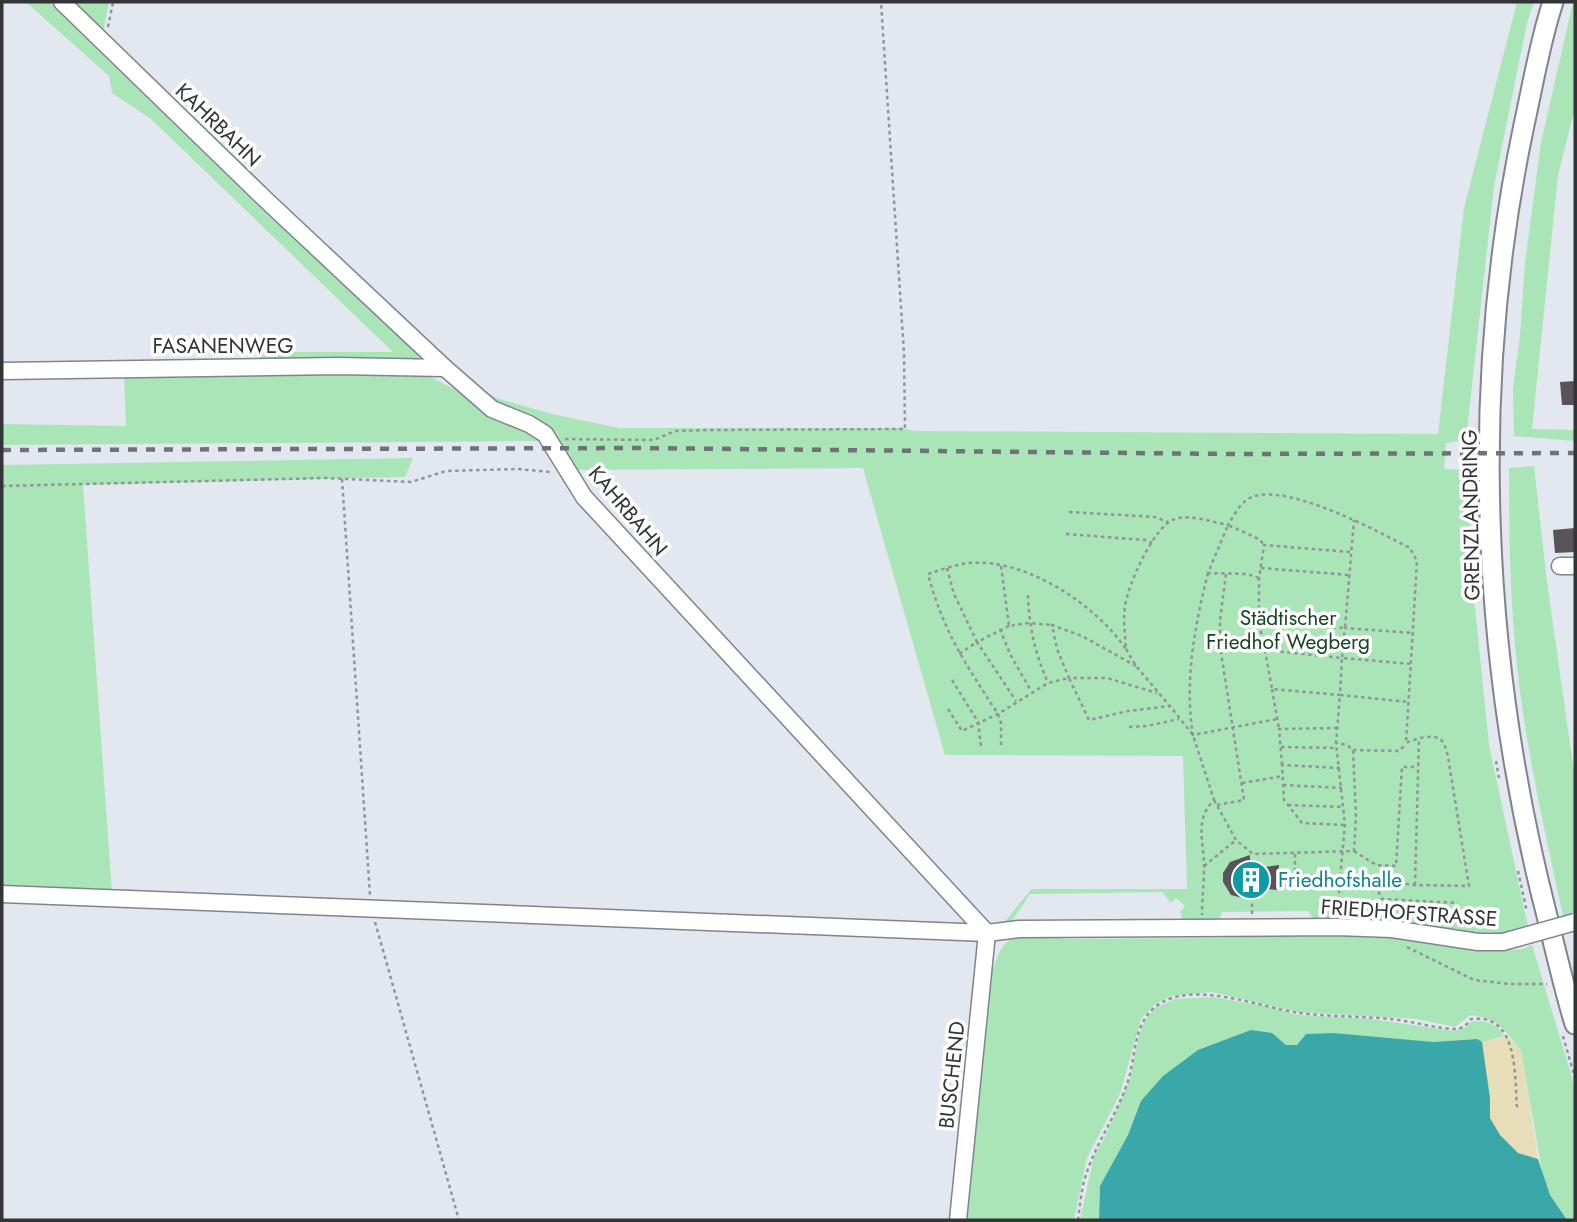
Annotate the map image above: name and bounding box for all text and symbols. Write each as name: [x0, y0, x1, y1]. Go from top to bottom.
street label: KAHRBAHN: [168, 76, 268, 174]
street label: FASANENWEG: [153, 331, 293, 361]
street label: GRENZLANDRING: [1455, 429, 1487, 601]
street label: KAHRBAHN: [581, 460, 675, 562]
park label: Städtischer Friedhof Wegberg: [1206, 603, 1370, 657]
building icon: Friedhofshalle: [1230, 859, 1272, 901]
place label: Friedhofshalle: [1278, 865, 1402, 895]
street label: FRIEDHOFSTRASSE: [1320, 892, 1498, 934]
street label: BUSCHEND: [931, 1020, 973, 1130]

